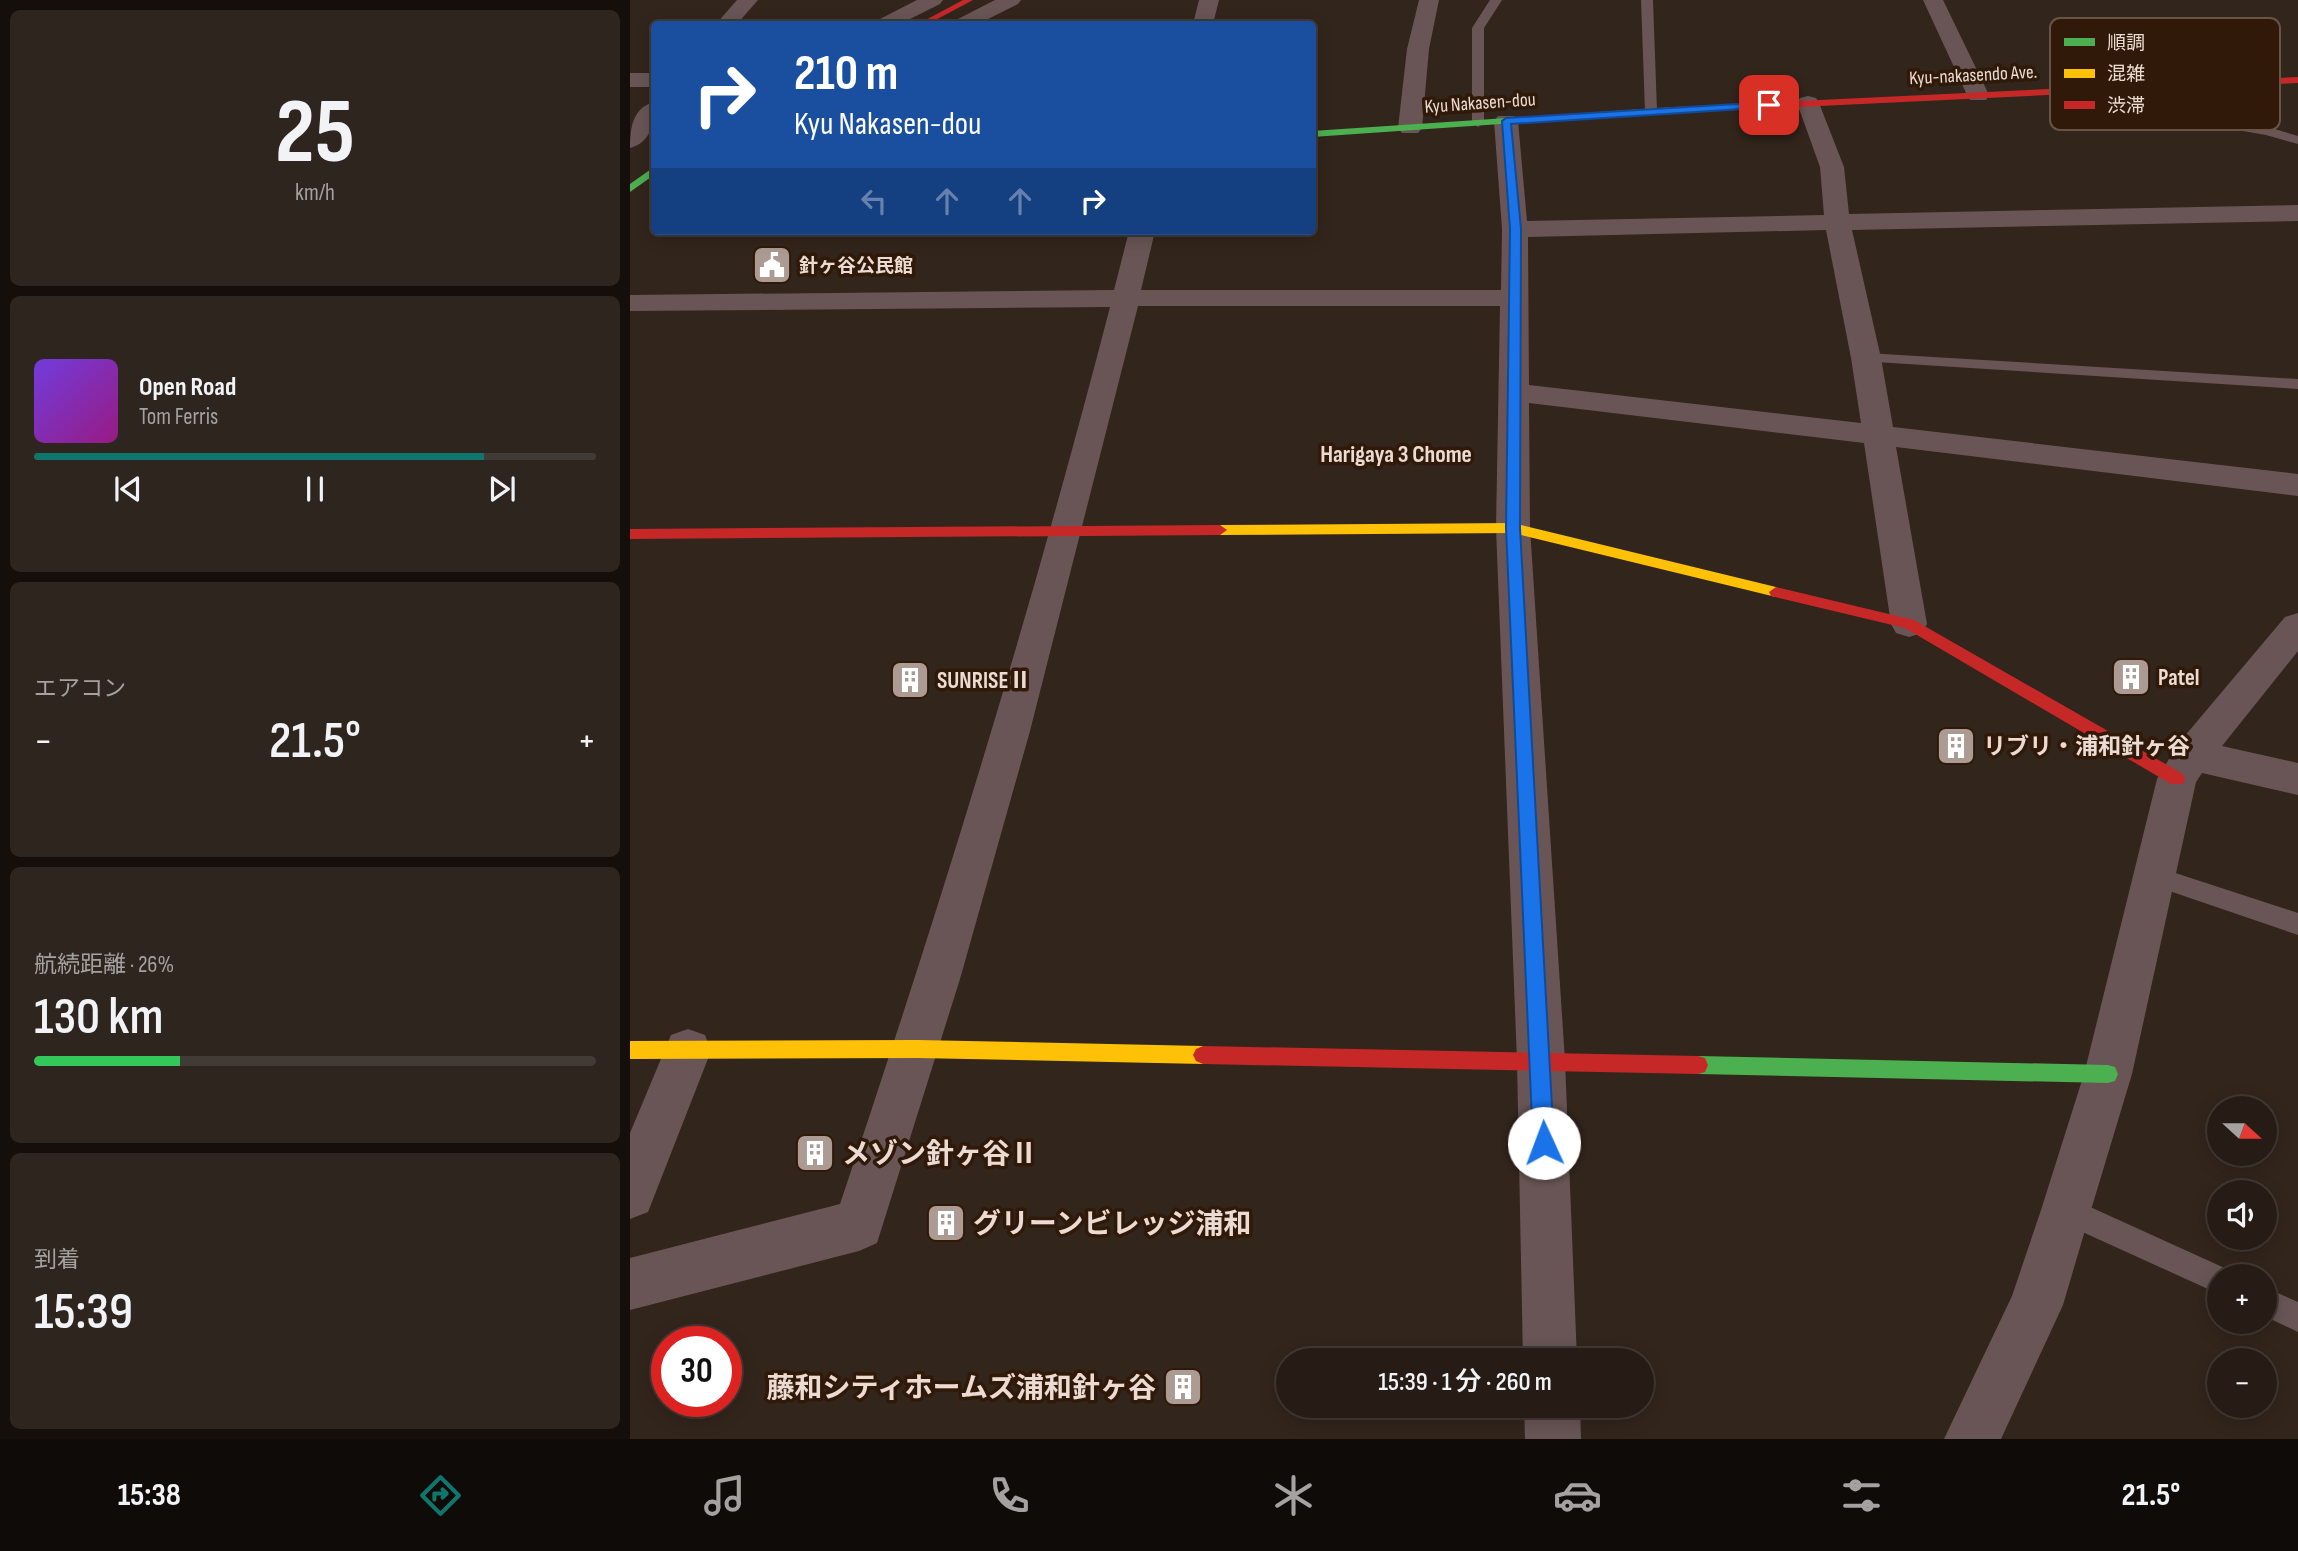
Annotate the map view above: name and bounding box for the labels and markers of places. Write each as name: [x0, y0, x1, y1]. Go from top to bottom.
pin: [1739, 75, 1799, 135]
public building icon: 針ヶ谷公民館: [751, 244, 793, 286]
place label: 針ヶ谷公民館: [799, 255, 913, 278]
building icon: Patel: [2110, 656, 2152, 698]
building icon: SUNRISEⅡ: [889, 659, 931, 701]
place label: Patel: [2158, 664, 2200, 692]
place label: SUNRISEⅡ: [937, 667, 1031, 695]
building icon: リブリ・浦和針ヶ谷: [1935, 725, 1977, 767]
place label: リブリ・浦和針ヶ谷: [1983, 733, 2190, 761]
building icon: メゾン針ヶ谷Ⅱ: [794, 1132, 836, 1174]
place label: メゾン針ヶ谷Ⅱ: [842, 1138, 1038, 1171]
building icon: グリーンビレッジ浦和: [925, 1202, 967, 1244]
place label: グリーンビレッジ浦和: [973, 1208, 1252, 1241]
building icon: 藤和シティホームズ浦和針ヶ谷: [1162, 1366, 1204, 1408]
place label: 藤和シティホームズ浦和針ヶ谷: [767, 1372, 1156, 1405]

